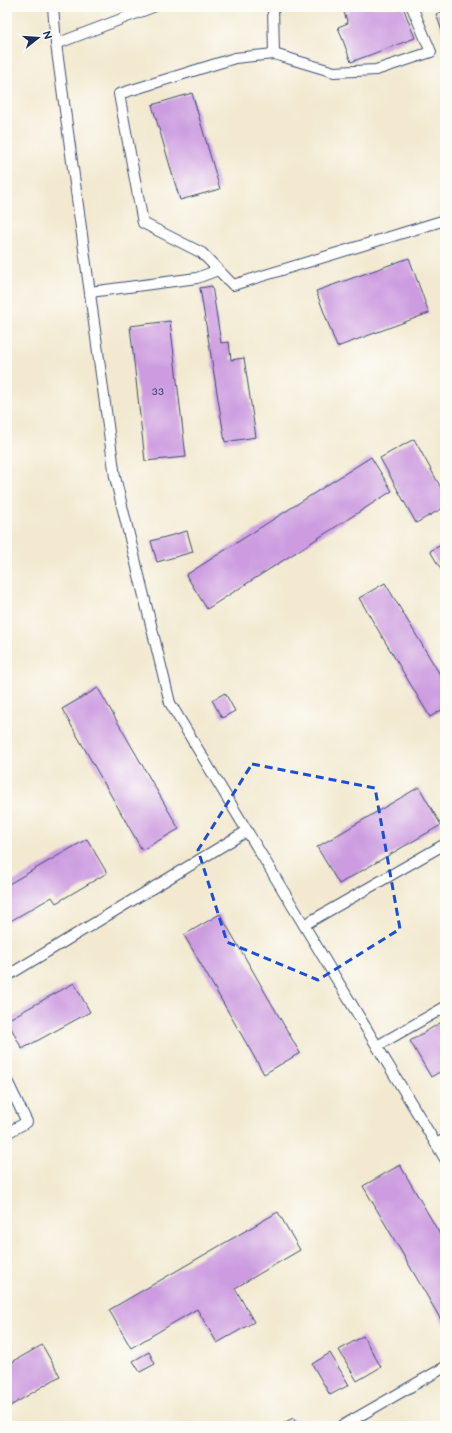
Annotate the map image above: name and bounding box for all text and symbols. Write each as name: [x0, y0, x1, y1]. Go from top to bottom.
north arrow: [18, 18, 58, 58]
text: N: [40, 29, 55, 41]
house number: 33: [152, 386, 164, 398]

